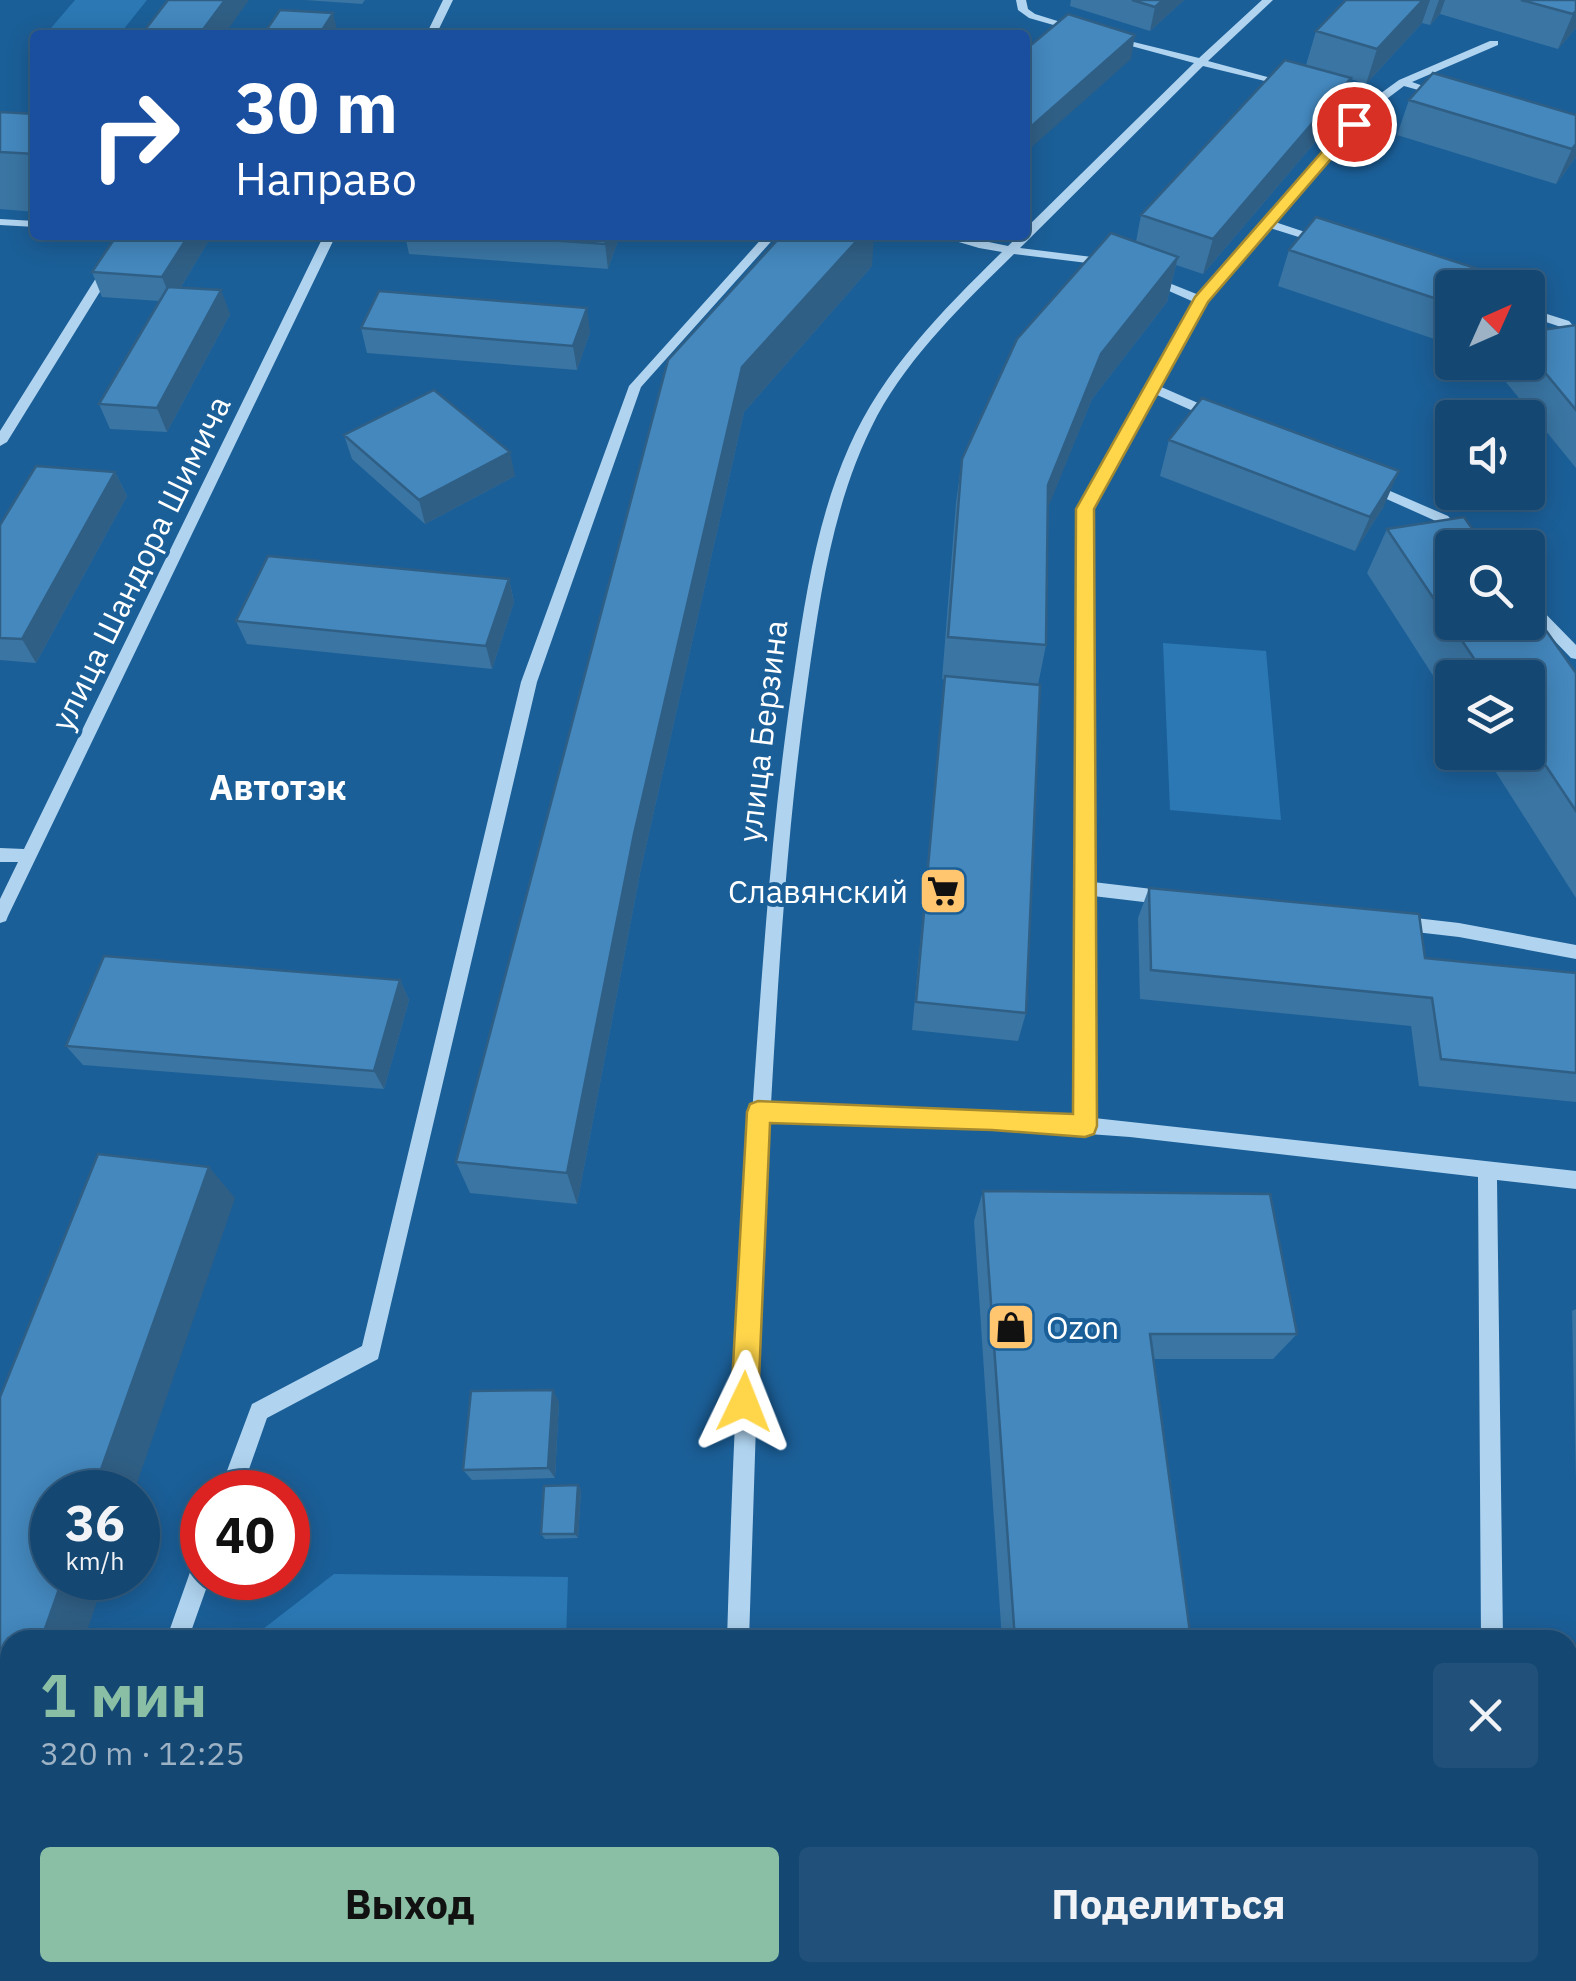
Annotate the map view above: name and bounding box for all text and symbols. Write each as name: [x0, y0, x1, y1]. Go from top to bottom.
text: 30 m: [235, 61, 398, 152]
icon: right: [70, 70, 200, 200]
pin: [1312, 82, 1397, 167]
icon: arrive: [1327, 97, 1382, 152]
text: Направо: [235, 149, 417, 207]
north arrow: [1435, 270, 1545, 380]
map controls: [1435, 270, 1545, 770]
street label: улица Шандора Шимича: [41, 389, 239, 737]
button: sound: [1435, 400, 1545, 510]
button: search: [1435, 530, 1545, 640]
street label: улица Берзина: [728, 618, 796, 844]
button: layers: [1435, 660, 1545, 770]
district label: Автотэк: [209, 764, 347, 810]
supermarket icon: Славянский: [917, 865, 969, 917]
place label: Славянский: [728, 870, 908, 912]
shop icon: Ozon: [985, 1301, 1037, 1353]
place label: Ozon: [1046, 1306, 1119, 1348]
position arrow: [692, 1350, 796, 1454]
speed limit sign: 40: [180, 1470, 310, 1600]
text: 36: [65, 1490, 125, 1555]
text: km/h: [66, 1544, 124, 1577]
text: 1 мин: [40, 1655, 207, 1734]
button: close: [1433, 1663, 1538, 1768]
text: 320 m · 12:25: [40, 1732, 245, 1774]
button: Выход: [40, 1847, 779, 1962]
button: Поделиться: [799, 1847, 1538, 1962]

